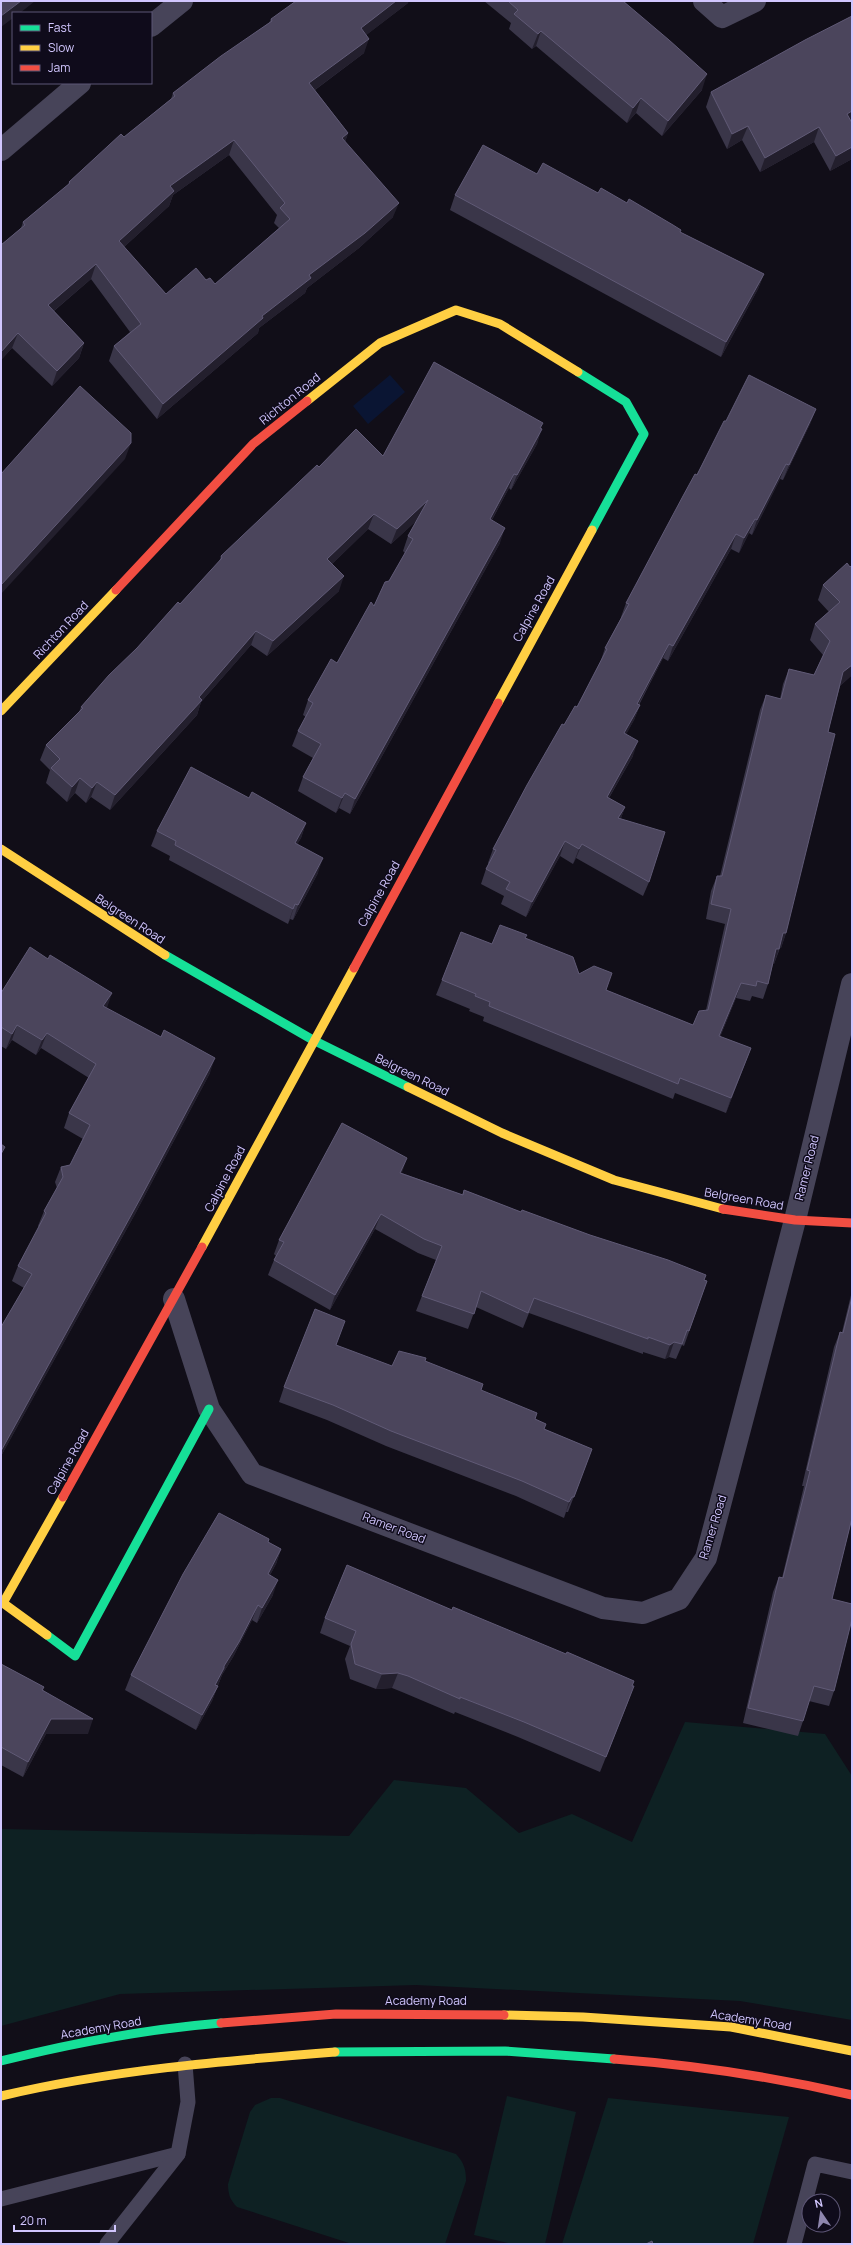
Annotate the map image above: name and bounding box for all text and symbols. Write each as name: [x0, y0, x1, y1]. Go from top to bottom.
legend: [12, 12, 152, 84]
text: Fast: [48, 19, 72, 36]
text: Slow: [48, 39, 74, 56]
text: Jam: [48, 59, 70, 76]
street label: Richton Road: [256, 369, 324, 428]
street label: Calpine Road: [508, 573, 559, 645]
street label: Richton Road: [29, 597, 92, 662]
street label: Calpine Road: [353, 858, 404, 930]
street label: Belgreen Road: [92, 890, 169, 948]
street label: Belgreen Road: [372, 1049, 452, 1100]
street label: Ramer Road: [790, 1134, 823, 1202]
street label: Calpine Road: [200, 1143, 249, 1215]
street label: Belgreen Road: [703, 1183, 785, 1214]
street label: Calpine Road: [42, 1426, 93, 1498]
street label: Ramer Road: [695, 1493, 730, 1561]
street label: Ramer Road: [360, 1508, 428, 1547]
street label: Academy Road: [385, 1992, 467, 2009]
street label: Academy Road: [709, 2005, 793, 2034]
street label: Academy Road: [59, 2012, 143, 2043]
north arrow: [801, 2193, 841, 2233]
text: N: [813, 2195, 824, 2211]
scale bar: [14, 2207, 115, 2233]
text: 20 m: [20, 2212, 47, 2229]

